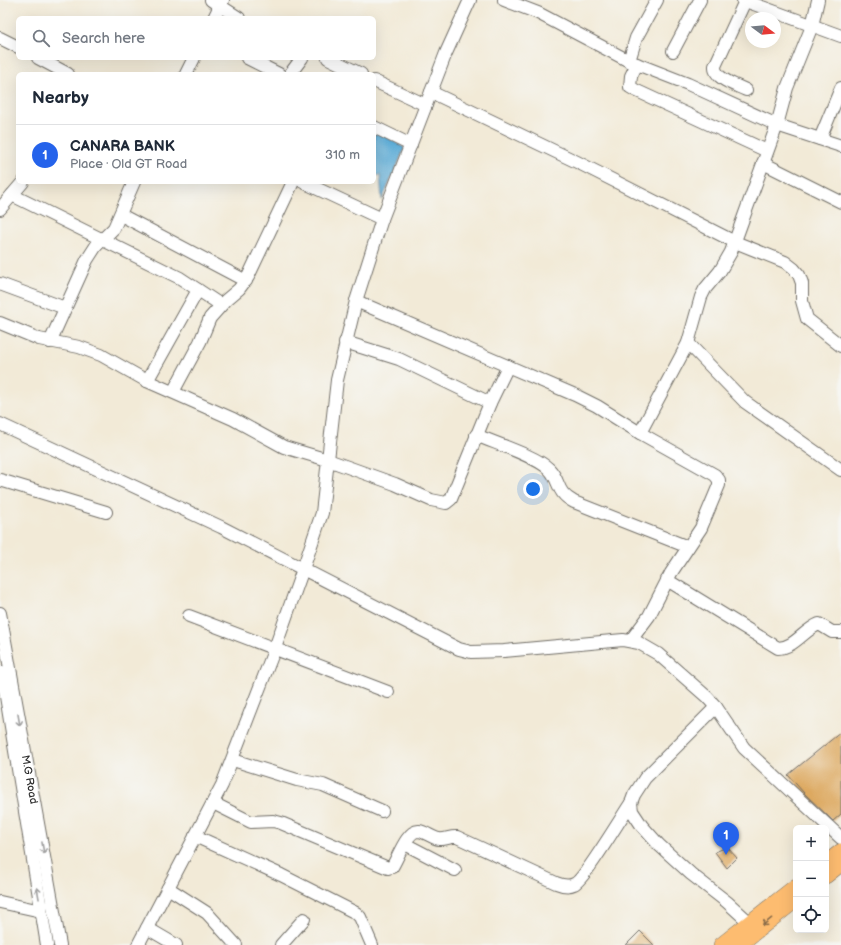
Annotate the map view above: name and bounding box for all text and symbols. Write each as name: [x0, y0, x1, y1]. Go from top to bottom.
north arrow: [745, 12, 781, 48]
search box: [16, 16, 376, 60]
icon: search: [30, 27, 52, 49]
text: Search here: [62, 29, 145, 48]
text: Nearby: [32, 88, 89, 108]
text: CANARA BANK: [70, 137, 175, 156]
text: 1: [42, 147, 48, 163]
text: 310 m: [325, 147, 360, 163]
text: Place · Old GT Road: [70, 156, 187, 172]
your location: [523, 479, 543, 499]
one-way arrow: [16, 713, 24, 726]
street label: M.G Road: [19, 754, 41, 805]
pin: 1: [713, 822, 739, 855]
map controls: [793, 825, 829, 933]
button: +: [793, 825, 829, 861]
one-way arrow: [39, 841, 47, 854]
button: −: [793, 861, 829, 897]
one-way arrow: [33, 887, 41, 900]
button: locate: [793, 897, 829, 933]
one-way arrow: [762, 918, 773, 927]

